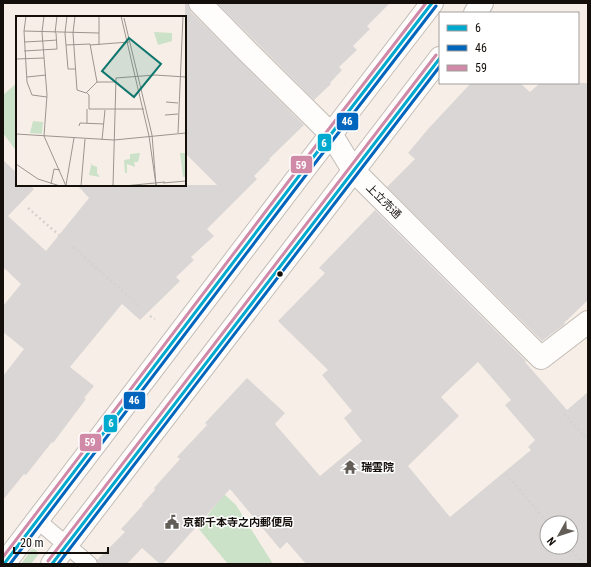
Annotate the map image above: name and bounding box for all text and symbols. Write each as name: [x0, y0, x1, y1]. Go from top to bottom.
legend: [439, 12, 579, 84]
inset map: [16, 16, 186, 186]
text: 6: [475, 21, 481, 35]
text: 46: [475, 41, 487, 55]
text: 59: [475, 61, 487, 75]
line badge: 46: [336, 112, 359, 131]
text: 46: [341, 115, 353, 128]
line badge: 6: [317, 133, 332, 152]
text: 6: [321, 137, 327, 150]
line badge: 59: [290, 155, 313, 174]
text: 59: [295, 159, 307, 172]
street label: 上立売通: [363, 181, 404, 222]
unlabelled marker: [275, 269, 285, 279]
line badge: 46: [123, 391, 146, 410]
text: 46: [128, 394, 140, 407]
line badge: 6: [103, 414, 118, 433]
text: 6: [108, 417, 114, 430]
line badge: 59: [79, 433, 102, 452]
text: 59: [84, 436, 96, 449]
temple icon: 瑞雲院: [342, 459, 358, 475]
place label: 瑞雲院: [361, 461, 394, 474]
public building icon: 京都千本寺之内郵便局: [164, 514, 180, 530]
north arrow: [539, 515, 579, 555]
place label: 京都千本寺之内郵便局: [183, 516, 293, 529]
scale bar: [14, 529, 108, 555]
text: N: [544, 534, 559, 548]
text: 20 m: [20, 536, 44, 550]

